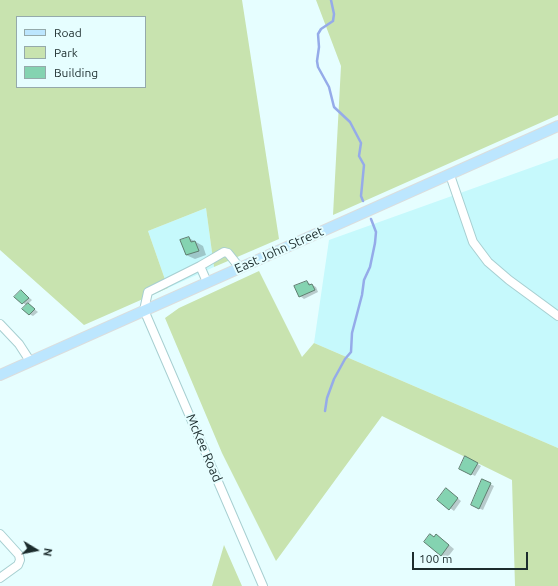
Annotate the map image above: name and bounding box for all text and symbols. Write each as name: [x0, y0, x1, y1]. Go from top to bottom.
legend: [16, 16, 146, 88]
text: Road: [54, 26, 82, 39]
text: Park: [54, 46, 78, 59]
text: Building: [54, 66, 98, 79]
street label: East John Street: [232, 223, 326, 277]
street label: McKee Road: [183, 412, 225, 484]
north arrow: [16, 530, 56, 570]
scale bar: [414, 544, 530, 570]
text: N: [41, 547, 54, 557]
text: 100 m: [419, 552, 452, 565]

